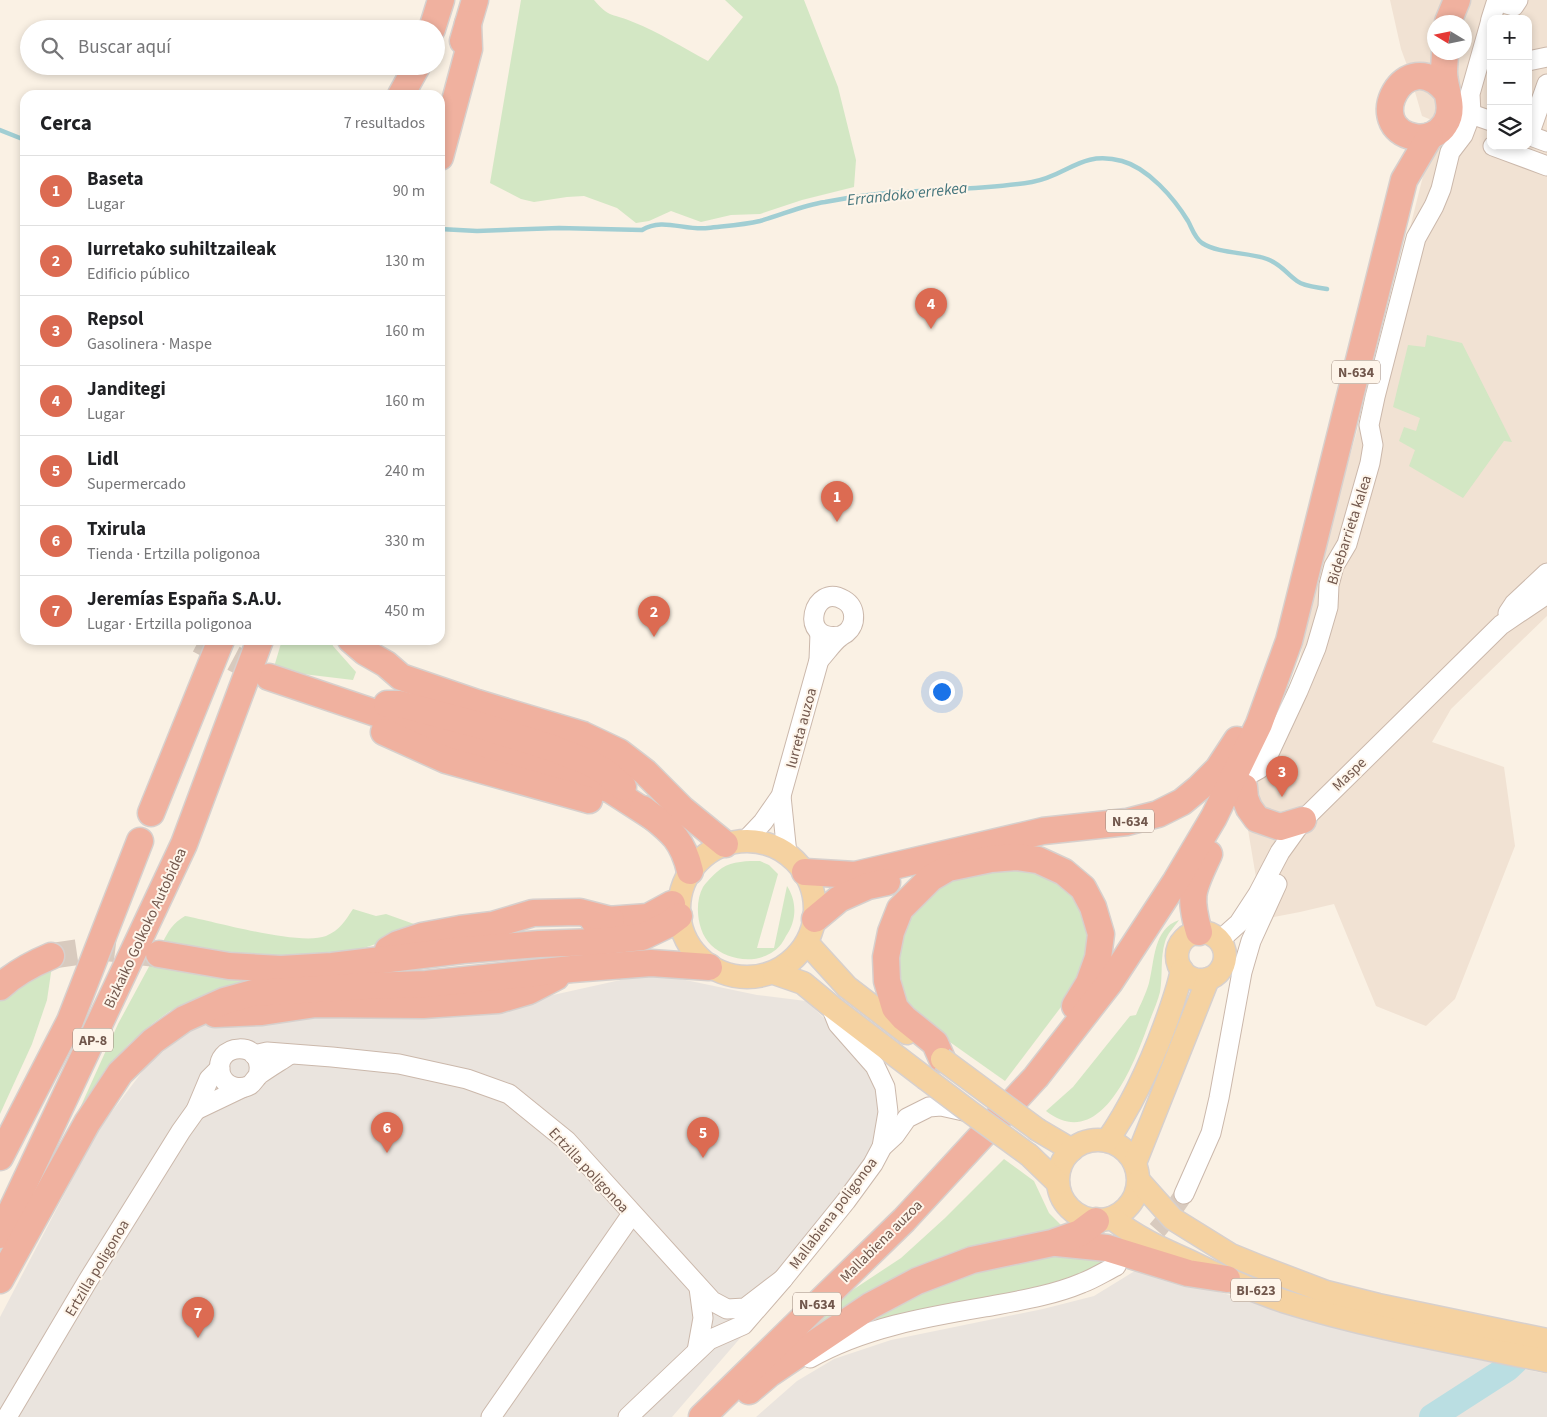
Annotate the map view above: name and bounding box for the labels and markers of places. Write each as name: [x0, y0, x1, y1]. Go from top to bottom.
pin: 4: [915, 288, 947, 329]
pin: 1: [821, 481, 853, 522]
pin: 2: [638, 596, 670, 637]
pin: 3: [1266, 756, 1298, 797]
pin: 6: [371, 1112, 403, 1153]
pin: 5: [687, 1117, 719, 1158]
pin: 7: [182, 1297, 214, 1338]

